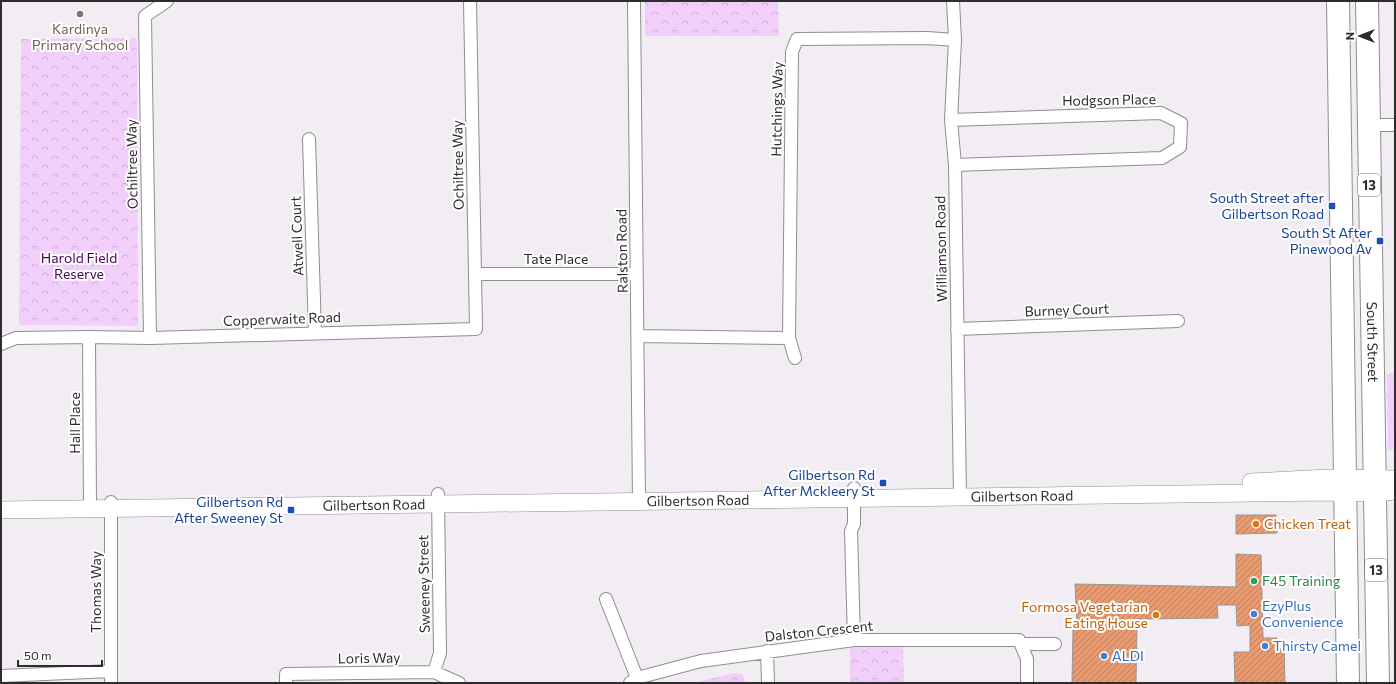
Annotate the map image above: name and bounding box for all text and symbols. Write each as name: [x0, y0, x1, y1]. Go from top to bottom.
marker: Kardinya Primary School: [75, 9, 85, 19]
north arrow: [1340, 16, 1380, 56]
place label: Kardinya Primary School: [32, 20, 128, 53]
text: N: [1343, 32, 1356, 40]
street label: Hutchings Way: [767, 61, 786, 157]
street label: Hodgson Place: [1062, 90, 1156, 109]
street label: Ochiltree Way: [122, 119, 141, 209]
street label: Ochiltree Way: [448, 120, 467, 210]
road number: 13: [1358, 174, 1380, 196]
place label: South Street after Gilbertson Road: [1209, 189, 1324, 222]
street label: Atwell Court: [287, 195, 306, 276]
street label: Williamson Road: [931, 196, 950, 302]
marker: South Street after Gilbertson Road: [1327, 201, 1337, 211]
street label: Ralston Road: [612, 209, 631, 293]
place label: South St After Pinewood Av: [1281, 224, 1372, 257]
marker: South St After Pinewood Av: [1375, 236, 1385, 246]
park label: Harold Field Reserve: [41, 249, 117, 282]
street label: Tate Place: [524, 250, 588, 267]
street label: Burney Court: [1024, 300, 1110, 319]
street label: South Street: [1364, 302, 1382, 383]
street label: Copperwaite Road: [223, 308, 341, 329]
street label: Hall Place: [66, 392, 83, 454]
place label: Gilbertson Rd After Mckleery St: [763, 466, 875, 499]
marker: Gilbertson Rd After Mckleery St: [878, 478, 888, 488]
street label: Gilbertson Road: [970, 486, 1073, 505]
street label: Gilbertson Road: [646, 491, 749, 509]
place label: Gilbertson Rd After Sweeney St: [174, 493, 283, 526]
street label: Gilbertson Road: [323, 495, 425, 514]
marker: Gilbertson Rd After Sweeney St: [286, 505, 296, 515]
place label: Chicken Treat: [1264, 515, 1351, 532]
marker: Chicken Treat: [1251, 519, 1261, 529]
street label: Sweeney Street: [414, 534, 433, 633]
street label: Thomas Way: [87, 551, 104, 633]
road number: 13: [1365, 559, 1387, 581]
place label: F45 Training: [1262, 572, 1341, 589]
marker: F45 Training: [1249, 576, 1259, 586]
place label: EzyPlus Convenience: [1262, 597, 1343, 630]
place label: Formosa Vegetarian Eating House: [1021, 598, 1148, 631]
marker: EzyPlus Convenience: [1249, 609, 1259, 619]
marker: Formosa Vegetarian Eating House: [1151, 610, 1161, 620]
street label: Dalston Crescent: [764, 616, 874, 645]
place label: Thirsty Camel: [1273, 637, 1361, 654]
marker: Thirsty Camel: [1260, 641, 1270, 651]
scale bar: [18, 642, 102, 668]
place label: ALDI: [1112, 647, 1144, 664]
text: 50 m: [24, 648, 52, 662]
street label: Loris Way: [338, 648, 400, 667]
marker: ALDI: [1099, 651, 1109, 661]

